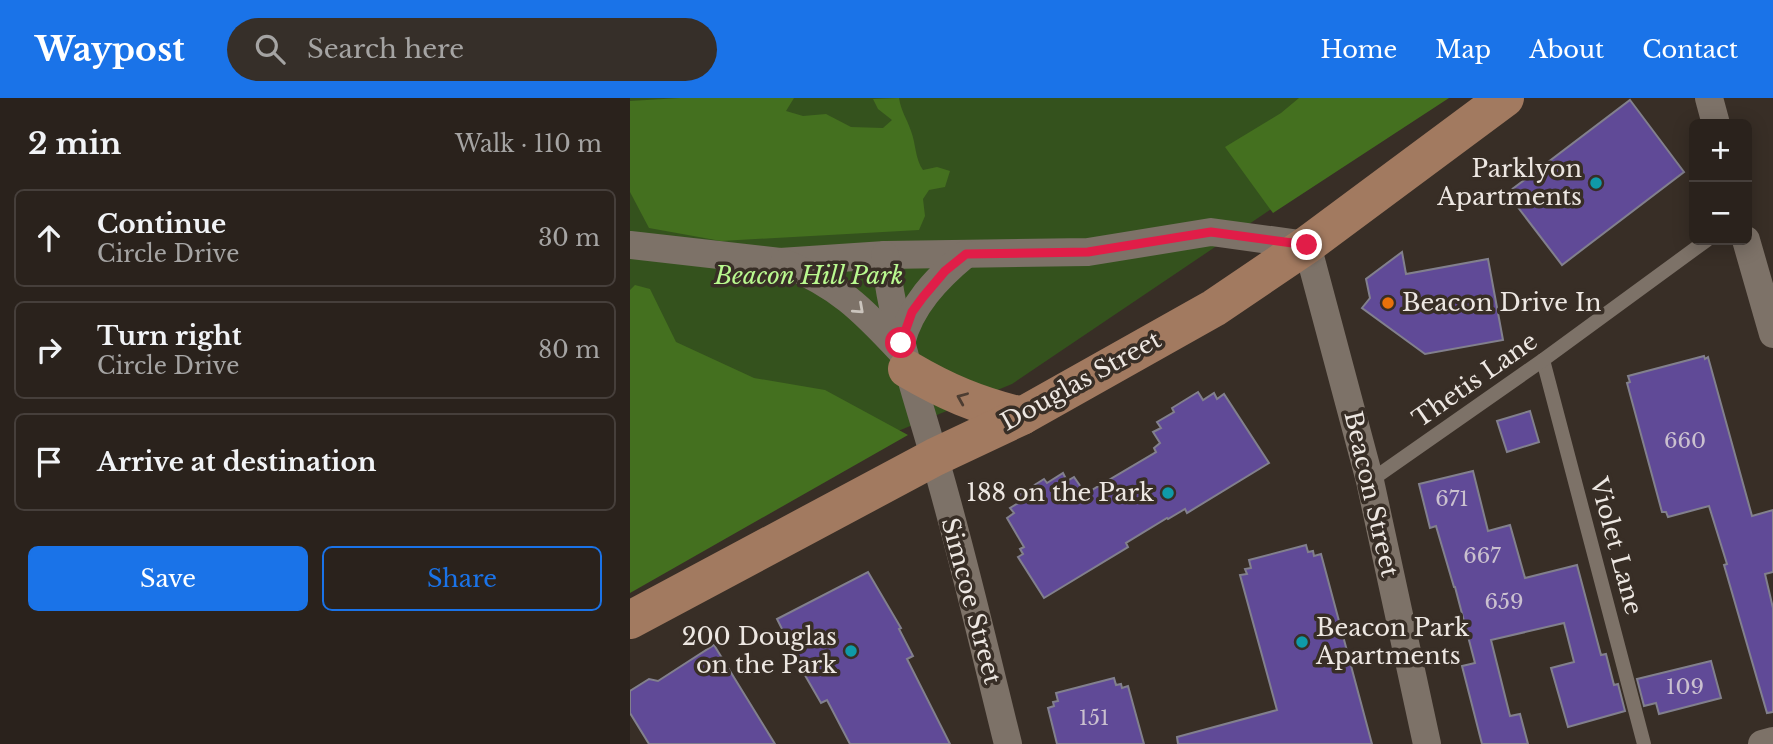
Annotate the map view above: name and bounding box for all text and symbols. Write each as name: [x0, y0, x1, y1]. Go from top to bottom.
search box: [227, 18, 717, 81]
text: Waypost: [35, 29, 185, 70]
icon: search: [251, 30, 289, 68]
text: Search here: [307, 33, 464, 65]
text: Home: [1321, 35, 1397, 64]
text: Map: [1435, 35, 1491, 64]
text: About: [1529, 35, 1604, 64]
text: Contact: [1642, 35, 1738, 64]
map controls: [1689, 119, 1752, 245]
button: +: [1689, 119, 1752, 182]
text: 2 min: [28, 125, 121, 162]
text: Walk · 110 m: [455, 130, 602, 158]
place label: Parklyon Apartments: [1436, 154, 1582, 211]
marker: Parklyon Apartments: [1588, 175, 1604, 191]
button: −: [1689, 182, 1752, 245]
text: Continue: [97, 208, 226, 240]
icon: ahead: [30, 219, 68, 257]
text: 30 m: [538, 224, 600, 252]
route end: [1291, 229, 1322, 260]
text: Circle Drive: [97, 240, 239, 268]
park label: Beacon Hill Park: [714, 261, 903, 290]
place label: Beacon Drive In: [1402, 288, 1601, 317]
marker: Beacon Drive In: [1380, 295, 1396, 311]
one-way arrow: [851, 300, 864, 313]
text: Turn right: [97, 320, 242, 352]
street label: Douglas Street: [996, 325, 1166, 437]
street label: Thetis Lane: [1407, 326, 1543, 433]
route start: [885, 327, 916, 358]
icon: right: [30, 331, 68, 369]
text: 80 m: [538, 336, 600, 364]
text: Circle Drive: [97, 352, 239, 380]
one-way arrow: [957, 392, 969, 406]
street label: Beacon Street: [1338, 408, 1405, 580]
house number: 660: [1664, 428, 1706, 454]
icon: arrive: [30, 443, 68, 481]
text: Arrive at destination: [97, 446, 377, 478]
street label: Violet Lane: [1584, 473, 1649, 618]
place label: 188 on the Park: [966, 478, 1154, 507]
marker: 188 on the Park: [1160, 485, 1176, 501]
house number: 671: [1435, 486, 1469, 512]
street label: Simcoe Street: [935, 515, 1008, 687]
house number: 667: [1463, 543, 1501, 569]
button: Save: [28, 546, 308, 611]
button: Share: [322, 546, 602, 611]
house number: 659: [1485, 589, 1523, 615]
place label: Beacon Park Apartments: [1315, 613, 1469, 670]
place label: 200 Douglas on the Park: [682, 622, 837, 679]
marker: Beacon Park Apartments: [1294, 634, 1310, 650]
marker: 200 Douglas on the Park: [843, 643, 859, 659]
house number: 109: [1666, 674, 1704, 700]
house number: 151: [1079, 705, 1109, 731]

